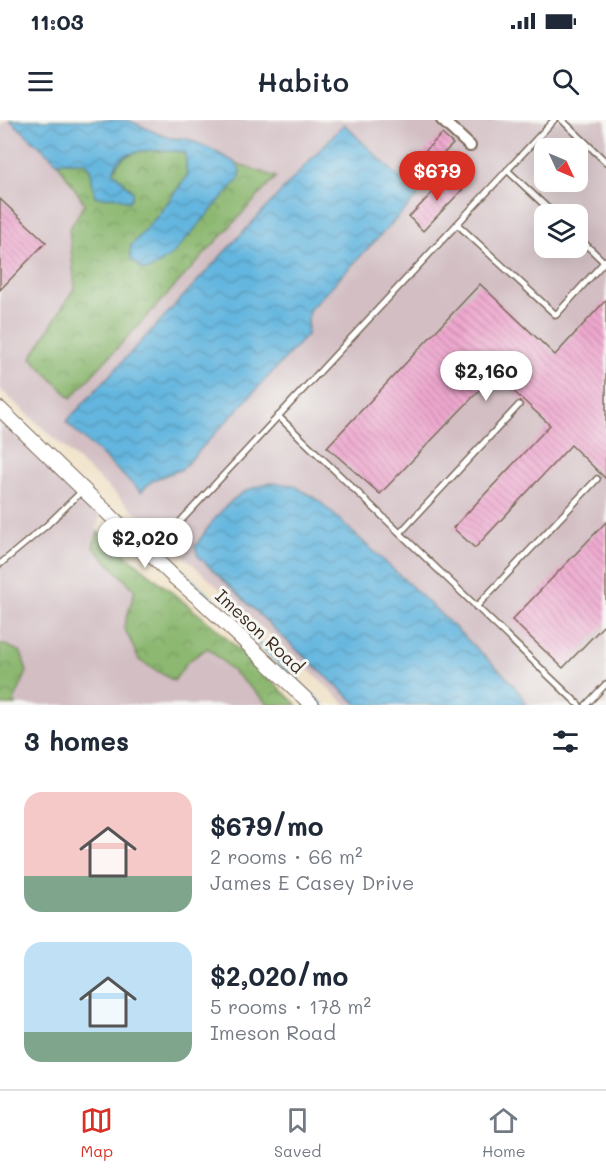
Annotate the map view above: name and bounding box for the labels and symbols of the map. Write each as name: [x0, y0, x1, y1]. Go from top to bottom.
north arrow: [534, 138, 588, 192]
pin: $679: [401, 151, 473, 202]
pin: $2,160: [437, 351, 535, 402]
pin: $2,020: [96, 518, 194, 569]
street label: Imeson Road: [210, 584, 310, 678]

